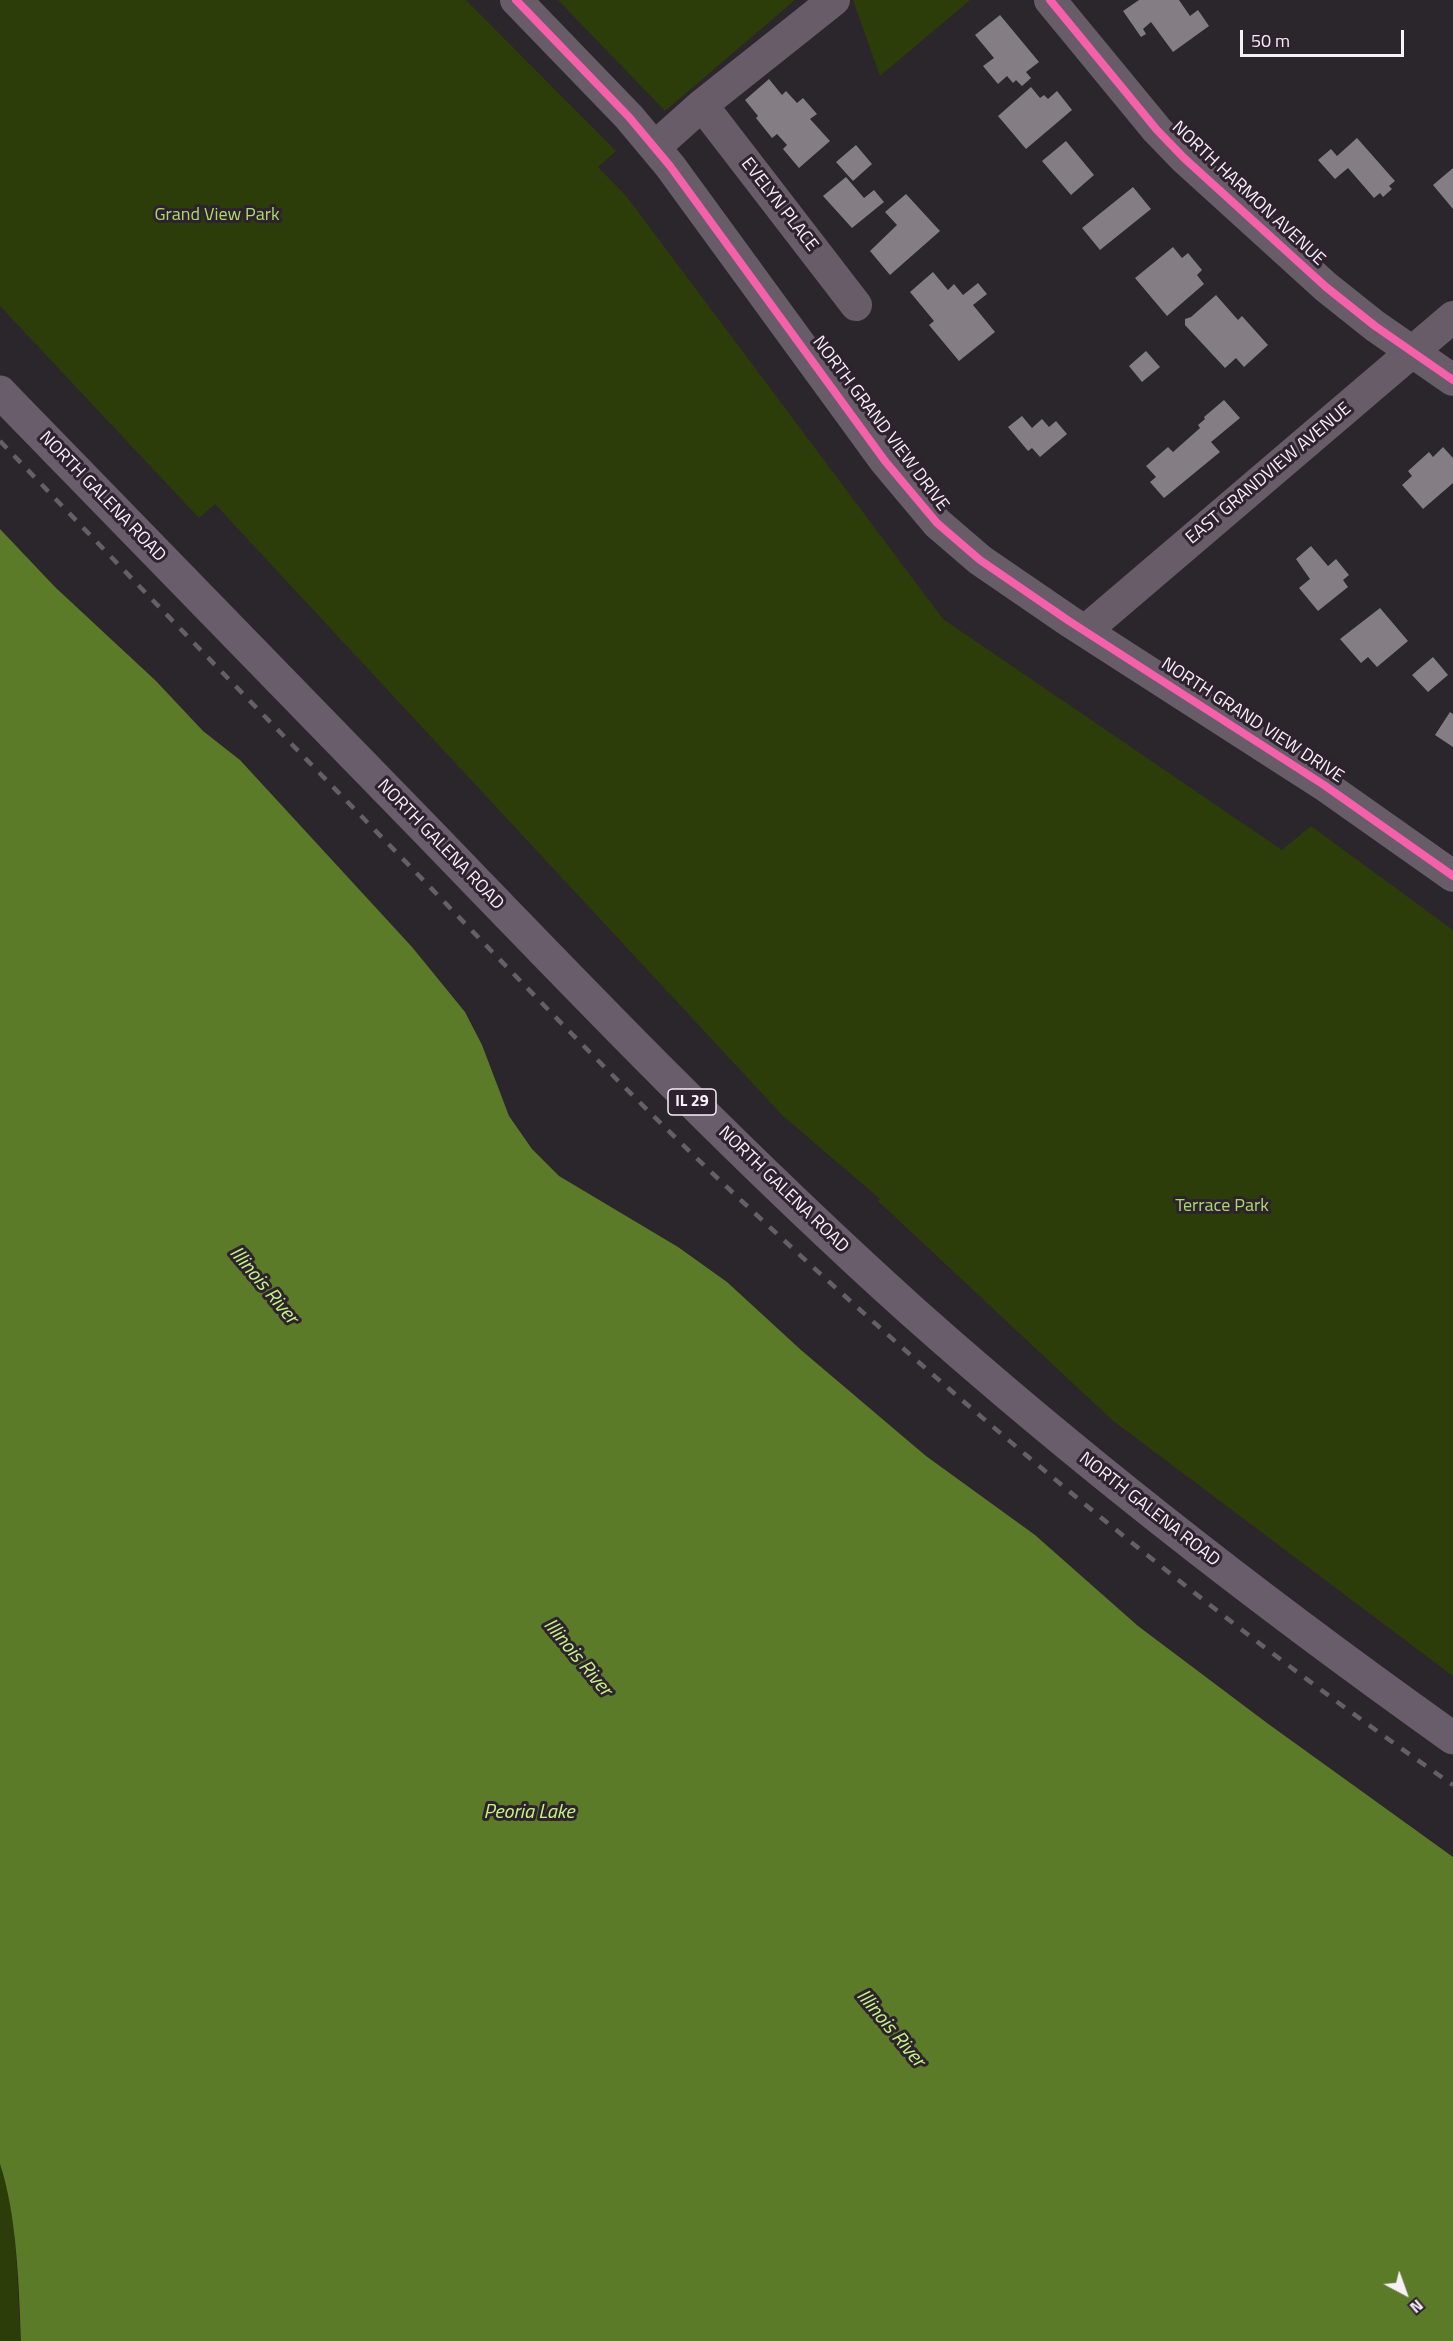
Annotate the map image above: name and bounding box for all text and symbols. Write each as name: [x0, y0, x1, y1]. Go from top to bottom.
scale bar: [1243, 18, 1406, 56]
text: 50 m: [1251, 27, 1290, 54]
street label: NORTH HARMON AVENUE: [1167, 117, 1329, 271]
street label: EVELYN PLACE: [736, 154, 822, 256]
park label: Grand View Park: [154, 205, 280, 227]
street label: NORTH GRAND VIEW DRIVE: [807, 332, 953, 516]
street label: EAST GRANDVIEW AVENUE: [1182, 398, 1356, 550]
street label: NORTH GALENA ROAD: [34, 427, 170, 567]
street label: NORTH GRAND VIEW DRIVE: [1157, 654, 1347, 788]
street label: NORTH GALENA ROAD: [372, 775, 508, 915]
road number: IL 29: [668, 1089, 716, 1115]
street label: NORTH GALENA ROAD: [713, 1122, 853, 1258]
park label: Terrace Park: [1175, 1196, 1269, 1218]
water label: Illinois River: [224, 1242, 302, 1330]
street label: NORTH GALENA ROAD: [1074, 1448, 1224, 1572]
water label: Illinois River: [538, 1614, 616, 1702]
water label: Peoria Lake: [483, 1801, 575, 1825]
water label: Illinois River: [851, 1985, 929, 2073]
north arrow: [1375, 2263, 1435, 2323]
text: N: [1405, 2294, 1429, 2319]

